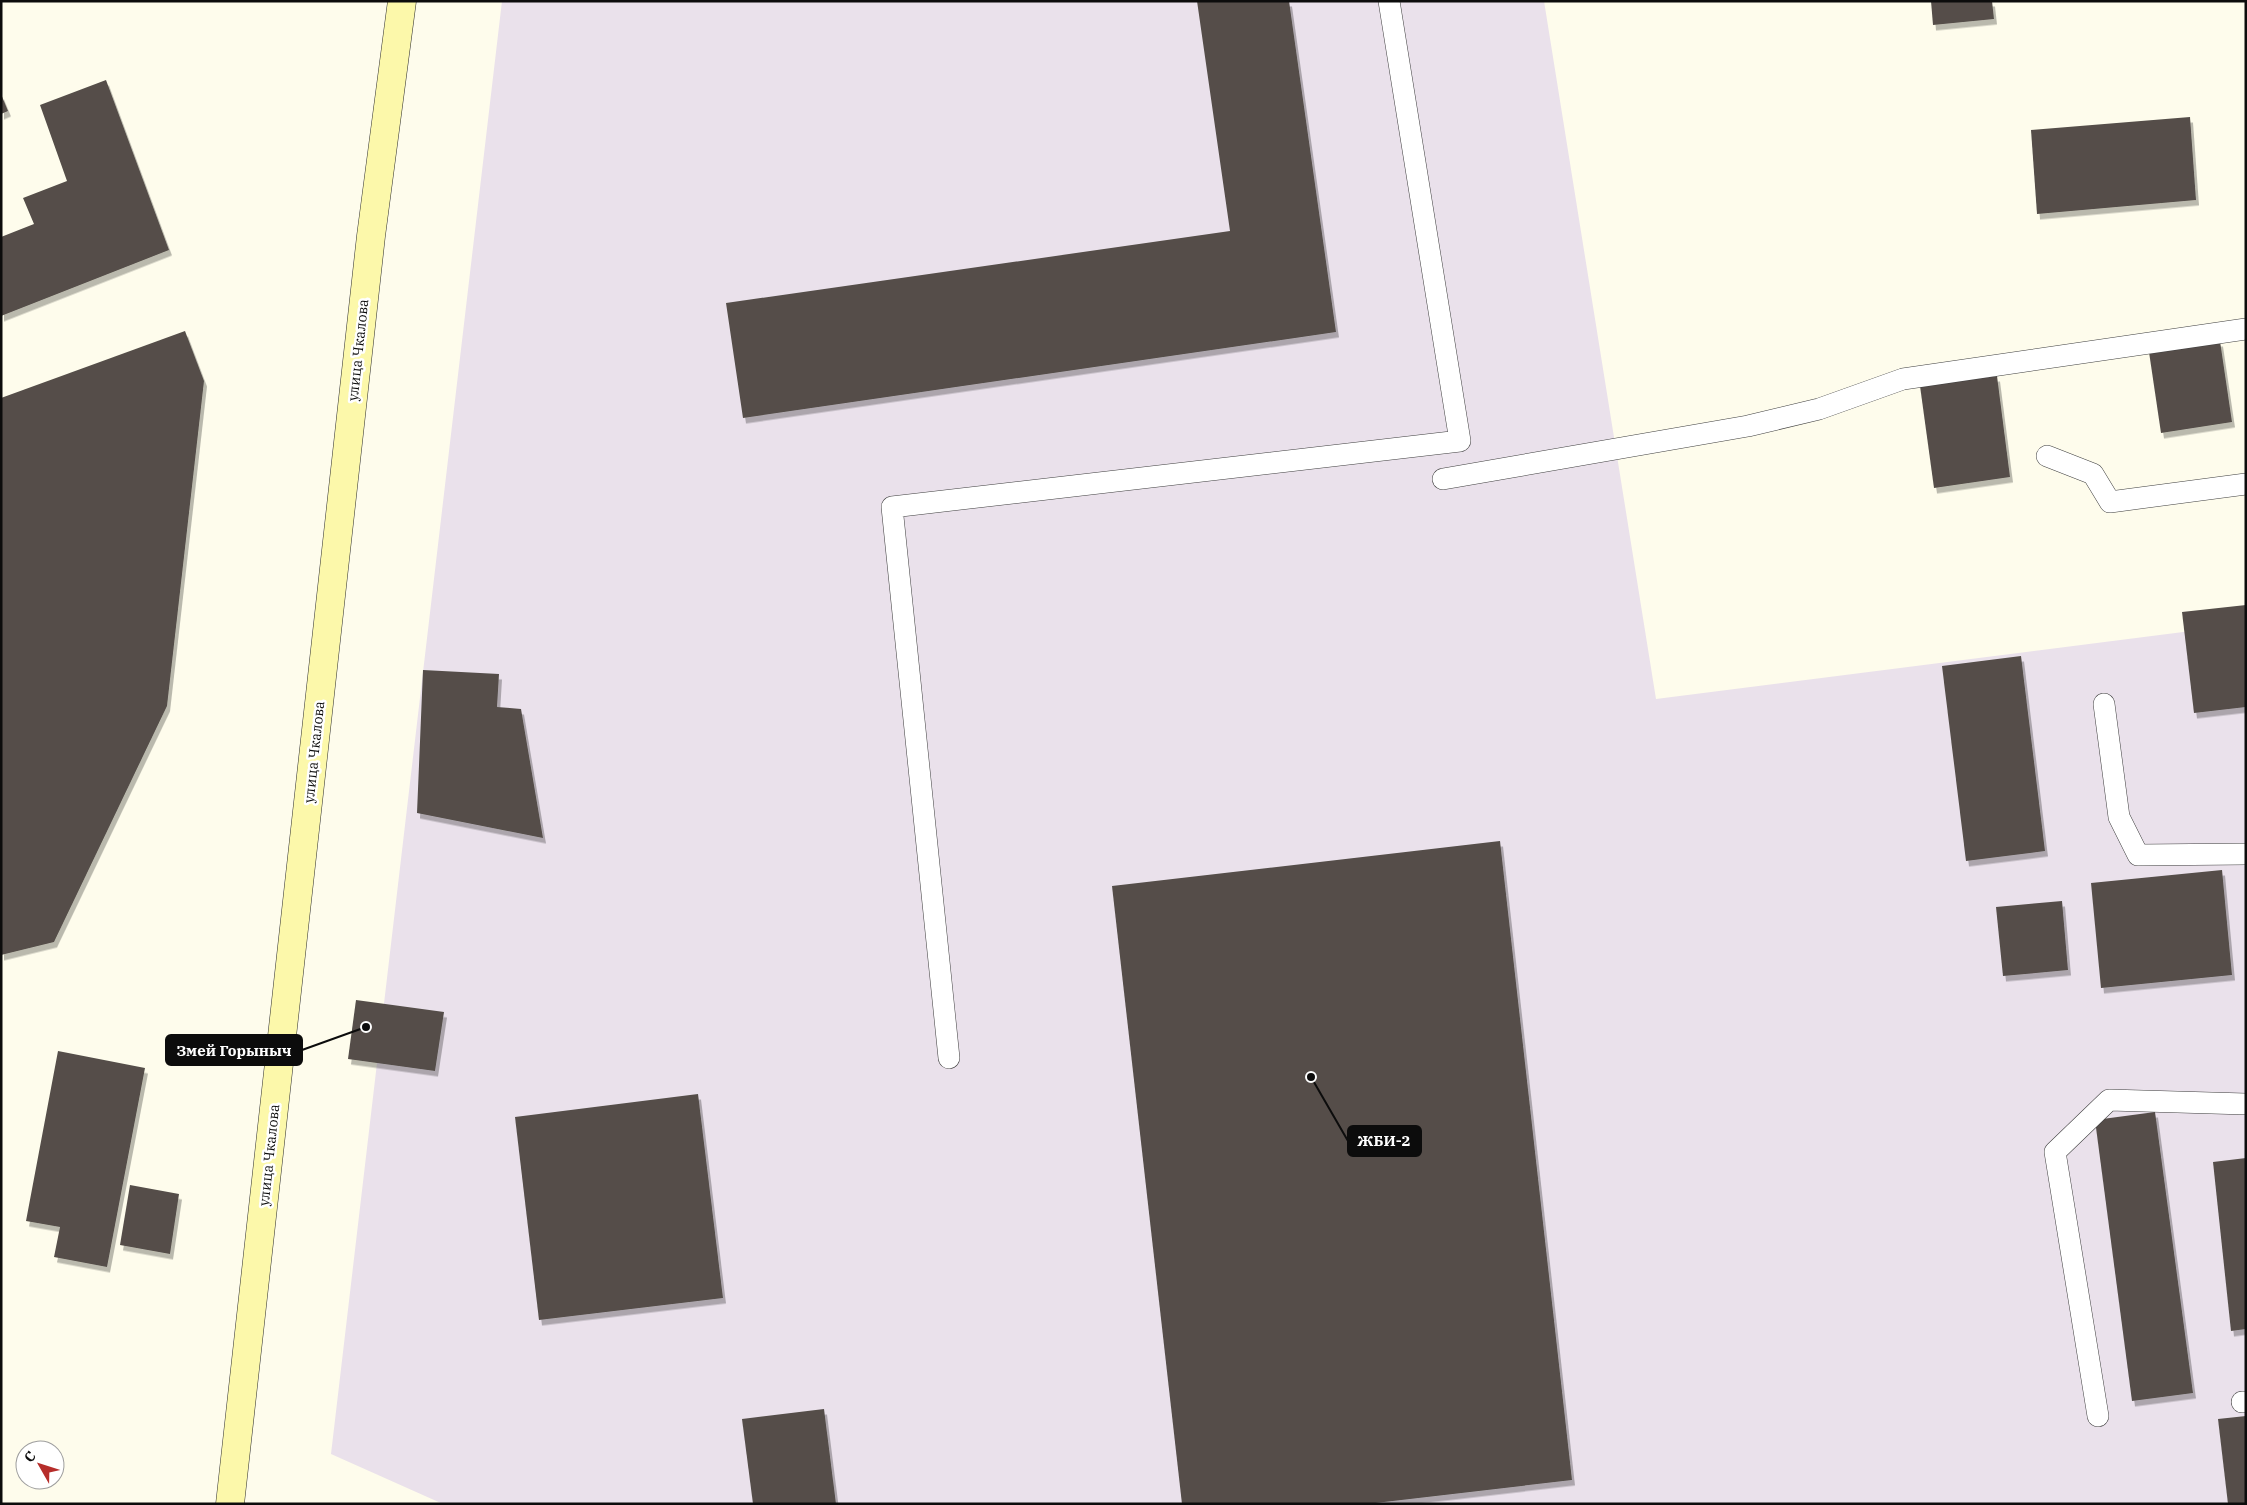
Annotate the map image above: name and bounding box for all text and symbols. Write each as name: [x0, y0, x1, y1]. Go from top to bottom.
street label: улица Чкалова: [344, 298, 372, 402]
street label: улица Чкалова: [300, 700, 328, 804]
callout: Змей Горыныч: [166, 1035, 302, 1065]
text: Змей Горыныч: [176, 1041, 292, 1060]
street label: улица Чкалова: [255, 1103, 283, 1207]
callout: ЖБИ-2: [1348, 1126, 1421, 1156]
text: ЖБИ-2: [1357, 1131, 1411, 1150]
north arrow: [15, 1440, 65, 1490]
text: С: [20, 1448, 40, 1466]

